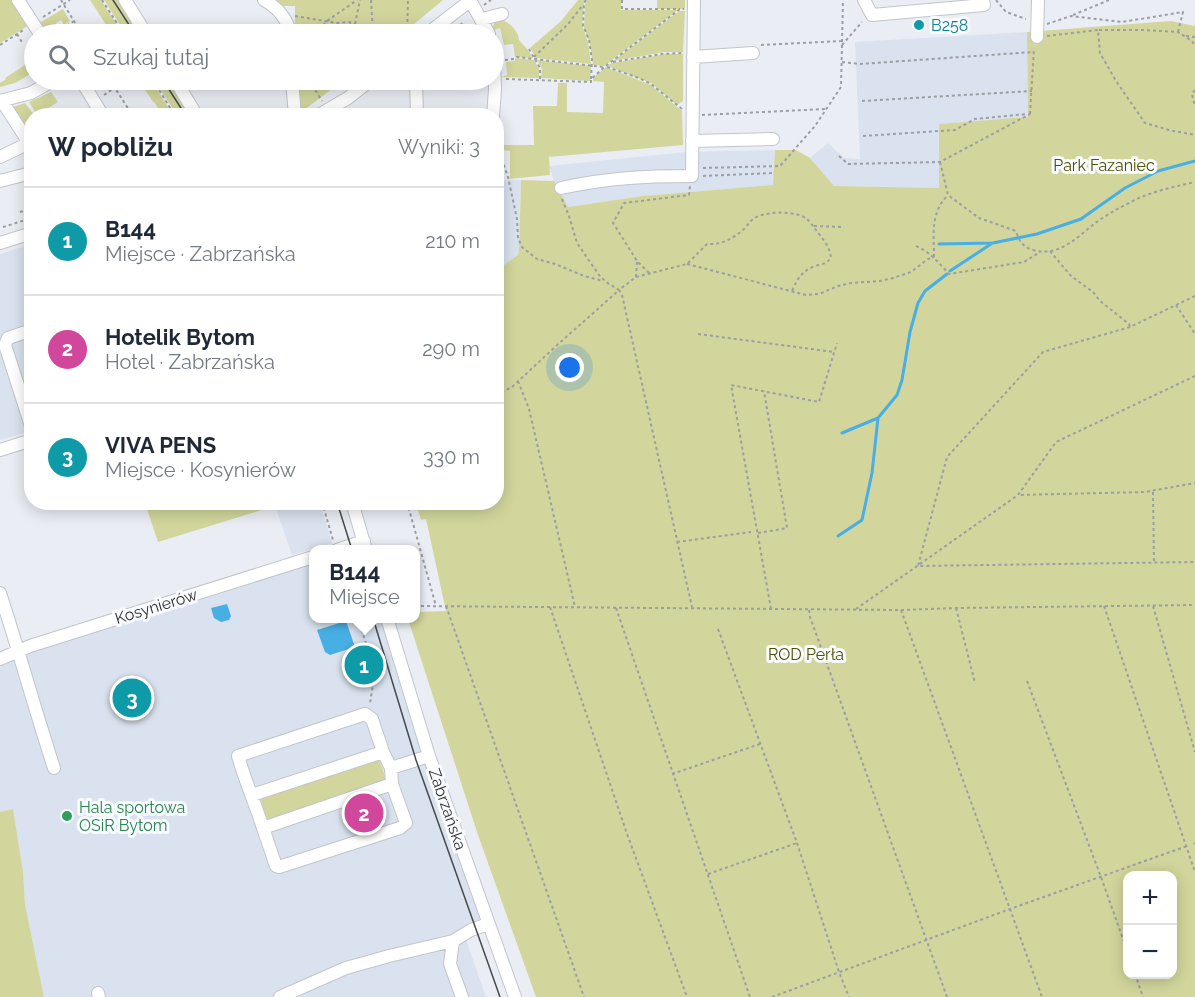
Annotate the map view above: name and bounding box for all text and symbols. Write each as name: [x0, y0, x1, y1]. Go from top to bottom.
place label: B258: [931, 16, 968, 35]
marker: B258: [912, 18, 926, 32]
search box: [24, 24, 504, 90]
icon: search: [45, 41, 78, 74]
text: Szukaj tutaj: [93, 44, 209, 70]
text: W pobliżu: [48, 132, 173, 162]
text: Wyniki: 3: [398, 135, 480, 159]
park label: Park Fazaniec: [1053, 156, 1155, 175]
text: B144: [105, 216, 156, 242]
text: 1: [63, 229, 72, 253]
text: 210 m: [425, 229, 480, 253]
text: Miejsce · Zabrzańska: [105, 242, 296, 266]
text: Hotelik Bytom: [105, 324, 255, 350]
text: 2: [62, 337, 73, 361]
text: 290 m: [422, 337, 480, 361]
text: Hotel · Zabrzańska: [105, 350, 275, 374]
your location: [555, 353, 584, 382]
text: VIVA PENS: [105, 432, 216, 458]
text: 3: [62, 445, 73, 469]
text: 330 m: [423, 445, 480, 469]
text: Miejsce · Kosynierów: [105, 458, 296, 482]
popup: [309, 545, 420, 623]
text: B144: [329, 559, 380, 585]
street label: Kosynierów: [113, 585, 200, 628]
text: Miejsce: [329, 585, 400, 609]
pin: 1: [344, 642, 384, 688]
park label: ROD Perła: [768, 645, 844, 664]
pin: 3: [112, 676, 152, 720]
street label: Zabrzańska: [425, 766, 470, 852]
pin: 2: [344, 790, 384, 836]
place label: Hala sportowa OSiR Bytom: [79, 798, 185, 835]
marker: Hala sportowa OSiR Bytom: [60, 809, 74, 823]
map controls: [1123, 871, 1177, 979]
button: +: [1123, 871, 1177, 925]
button: −: [1123, 925, 1177, 979]

